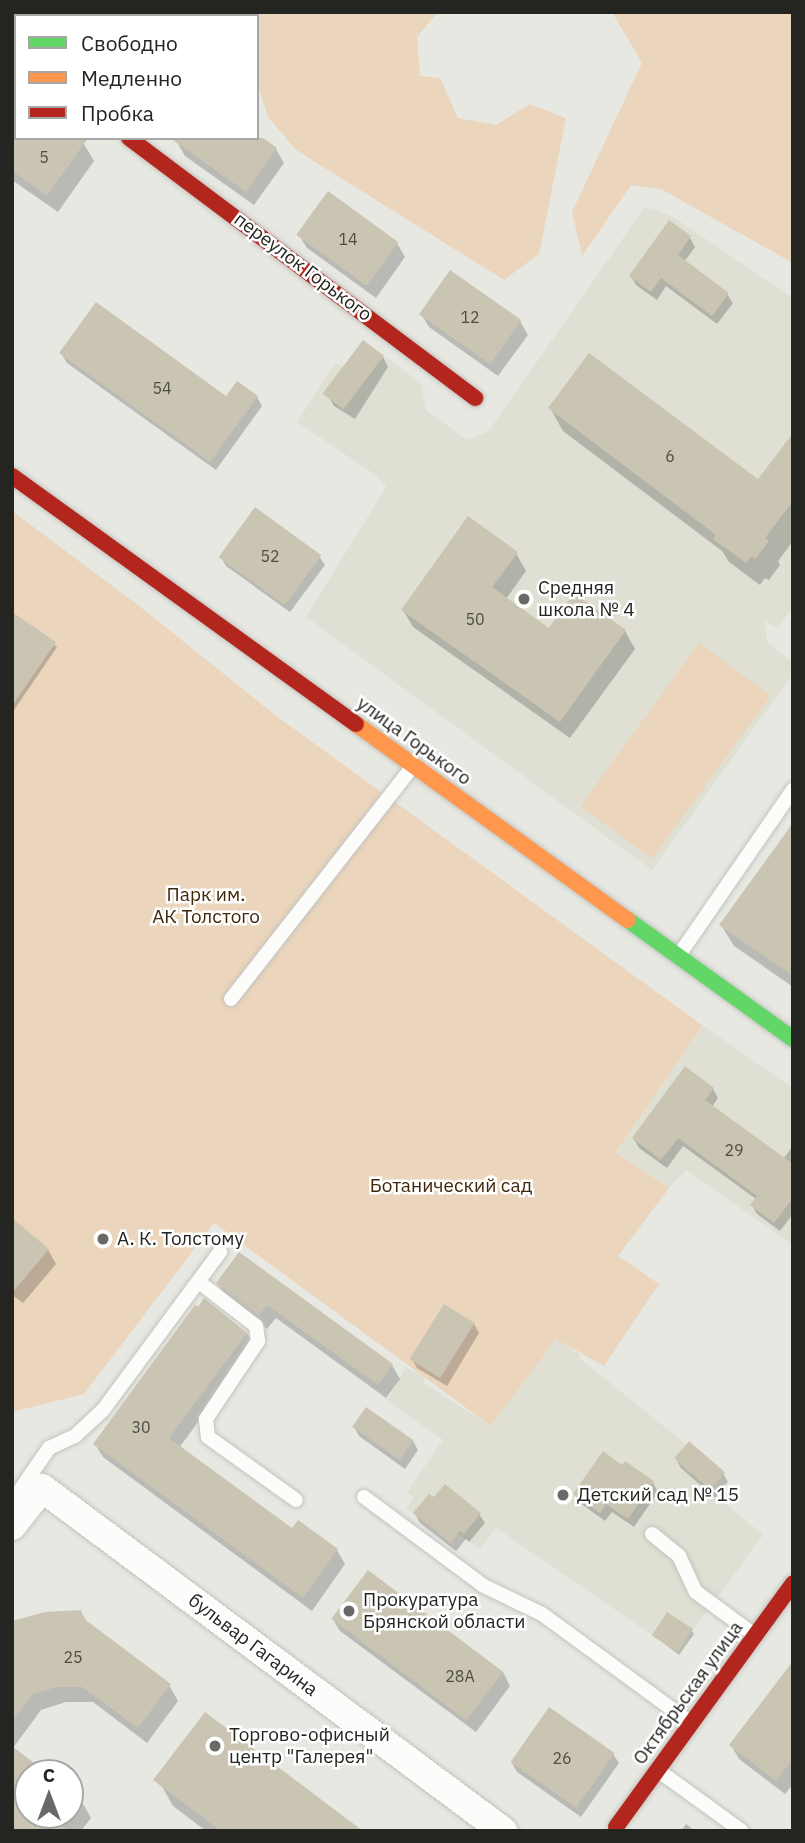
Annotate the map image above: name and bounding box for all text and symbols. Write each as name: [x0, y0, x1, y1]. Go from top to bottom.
legend: [14, 14, 259, 140]
text: Свободно: [81, 29, 178, 57]
text: Медленно: [81, 64, 182, 92]
text: Пробка: [81, 99, 154, 127]
house number: 5: [39, 147, 49, 167]
street label: переулок Горького: [230, 208, 376, 326]
house number: 14: [338, 229, 358, 249]
house number: 12: [460, 307, 480, 327]
house number: 54: [152, 378, 172, 398]
house number: 6: [665, 446, 675, 466]
house number: 52: [260, 546, 280, 566]
place label: Средняя школа № 4: [538, 577, 635, 621]
marker: Средняя школа № 4: [516, 591, 532, 607]
house number: 50: [465, 609, 485, 629]
street label: улица Горького: [352, 692, 476, 790]
park label: Парк им. АК Толстого: [152, 884, 260, 928]
house number: 29: [724, 1140, 744, 1160]
park label: Ботанический сад: [370, 1175, 532, 1197]
place label: А. К. Толстому: [117, 1228, 244, 1250]
marker: А. К. Толстому: [95, 1231, 111, 1247]
house number: 30: [131, 1417, 151, 1437]
place label: Детский сад № 15: [577, 1484, 739, 1506]
marker: Детский сад № 15: [555, 1487, 571, 1503]
street label: бульвар Гагарина: [184, 1589, 322, 1701]
place label: Прокуратура Брянской области: [363, 1589, 525, 1633]
marker: Прокуратура Брянской области: [341, 1603, 357, 1619]
street label: Октябрьская улица: [628, 1617, 748, 1769]
house number: 25: [63, 1647, 83, 1667]
house number: 28А: [445, 1666, 475, 1686]
place label: Торгово-офисный центр "Галерея": [229, 1724, 390, 1768]
marker: Торгово-офисный центр "Галерея": [207, 1738, 223, 1754]
house number: 26: [552, 1748, 572, 1768]
north arrow: [14, 1759, 84, 1829]
text: С: [43, 1763, 55, 1787]

